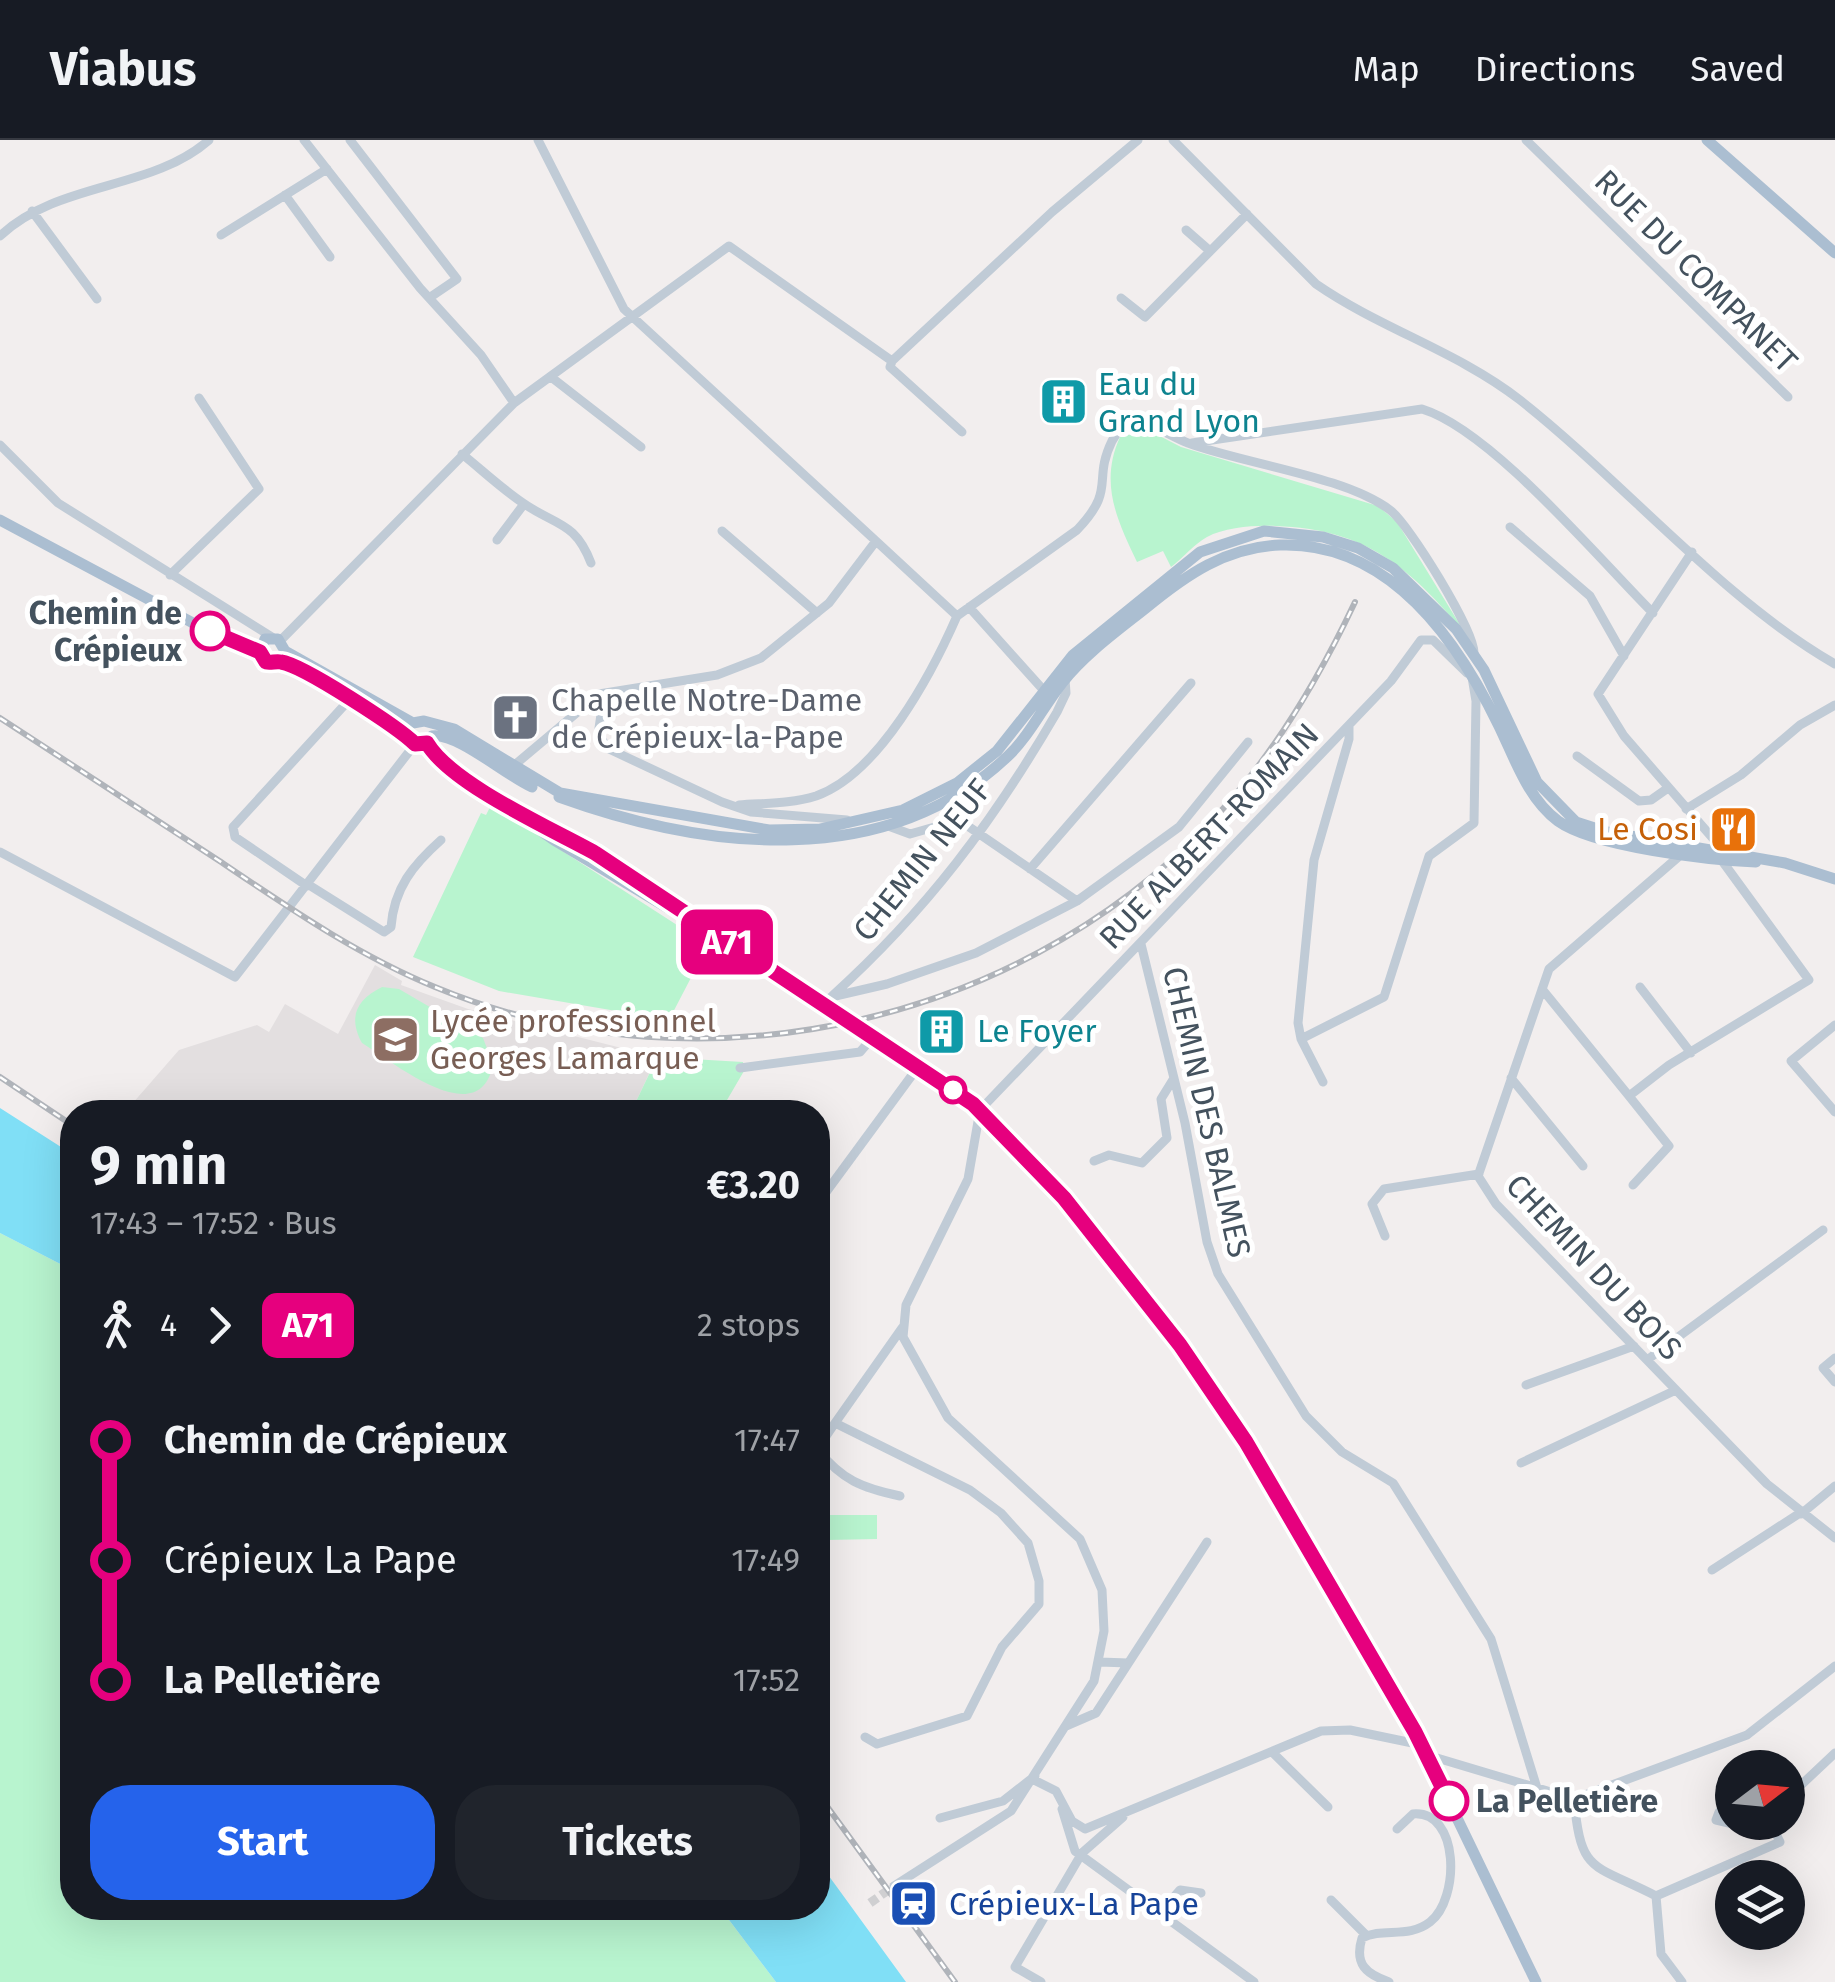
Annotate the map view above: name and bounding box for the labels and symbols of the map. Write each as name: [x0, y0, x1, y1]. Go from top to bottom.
street label: RUE DU COMPANET: [1587, 162, 1806, 381]
place label: Eau du Grand Lyon: [1098, 365, 1260, 440]
building icon: Eau du Grand Lyon: [1037, 376, 1089, 428]
place label: Chemin de Crépieux: [29, 594, 183, 669]
marker: Chemin de Crépieux: [191, 612, 229, 650]
place label: Chapelle Notre-Dame de Crépieux-la-Pape: [551, 681, 862, 756]
church icon: Chapelle Notre-Dame de Crépieux-la-Pape: [490, 692, 542, 744]
street label: RUE ALBERT-ROMAIN: [1092, 715, 1326, 957]
street label: CHEMIN NEUF: [845, 771, 999, 949]
restaurant icon: Le Cosi: [1707, 803, 1759, 855]
place label: Le Cosi: [1597, 810, 1698, 848]
line badge: A71: [670, 910, 784, 974]
street label: CHEMIN DES BALMES: [1155, 963, 1259, 1261]
place label: Lycée professionnel Georges Lamarque: [430, 1002, 716, 1077]
building icon: Le Foyer: [916, 1005, 968, 1057]
place label: Le Foyer: [977, 1012, 1097, 1050]
school or university icon: Lycée professionnel Georges Lamarque: [369, 1013, 421, 1065]
unlabelled marker: [940, 1077, 966, 1103]
street label: CHEMIN DU BOIS: [1498, 1166, 1690, 1368]
north arrow: [1715, 1750, 1805, 1840]
marker: La Pelletière: [1430, 1782, 1468, 1820]
place label: La Pelletière: [1476, 1782, 1658, 1820]
station icon: Crépieux-La Pape: [888, 1878, 940, 1930]
place label: Crépieux-La Pape: [949, 1885, 1199, 1923]

